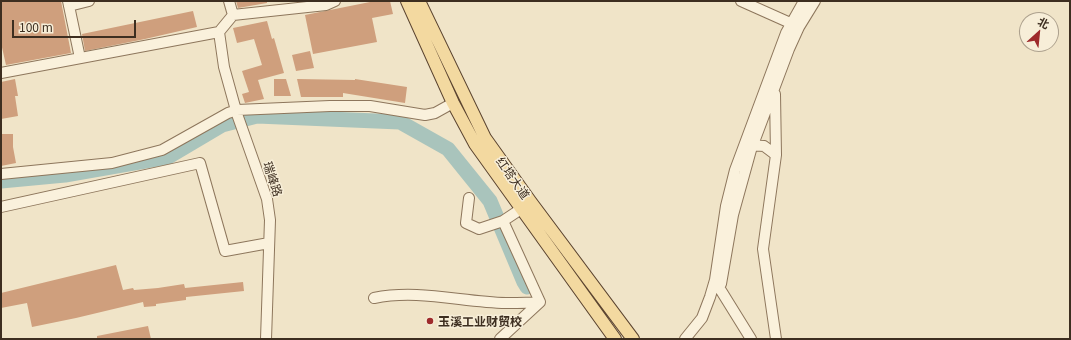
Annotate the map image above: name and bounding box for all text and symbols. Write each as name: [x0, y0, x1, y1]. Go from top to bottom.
scale bar: [14, 12, 138, 38]
north arrow: [1019, 12, 1059, 52]
text: 北: [1035, 13, 1053, 32]
text: 100 m: [19, 18, 53, 35]
street label: 红塔大道: [493, 154, 533, 202]
street label: 瑞峰路: [261, 160, 285, 198]
place label: 玉溪工业财贸校: [438, 314, 522, 328]
marker: 玉溪工业财贸校: [425, 316, 435, 326]

